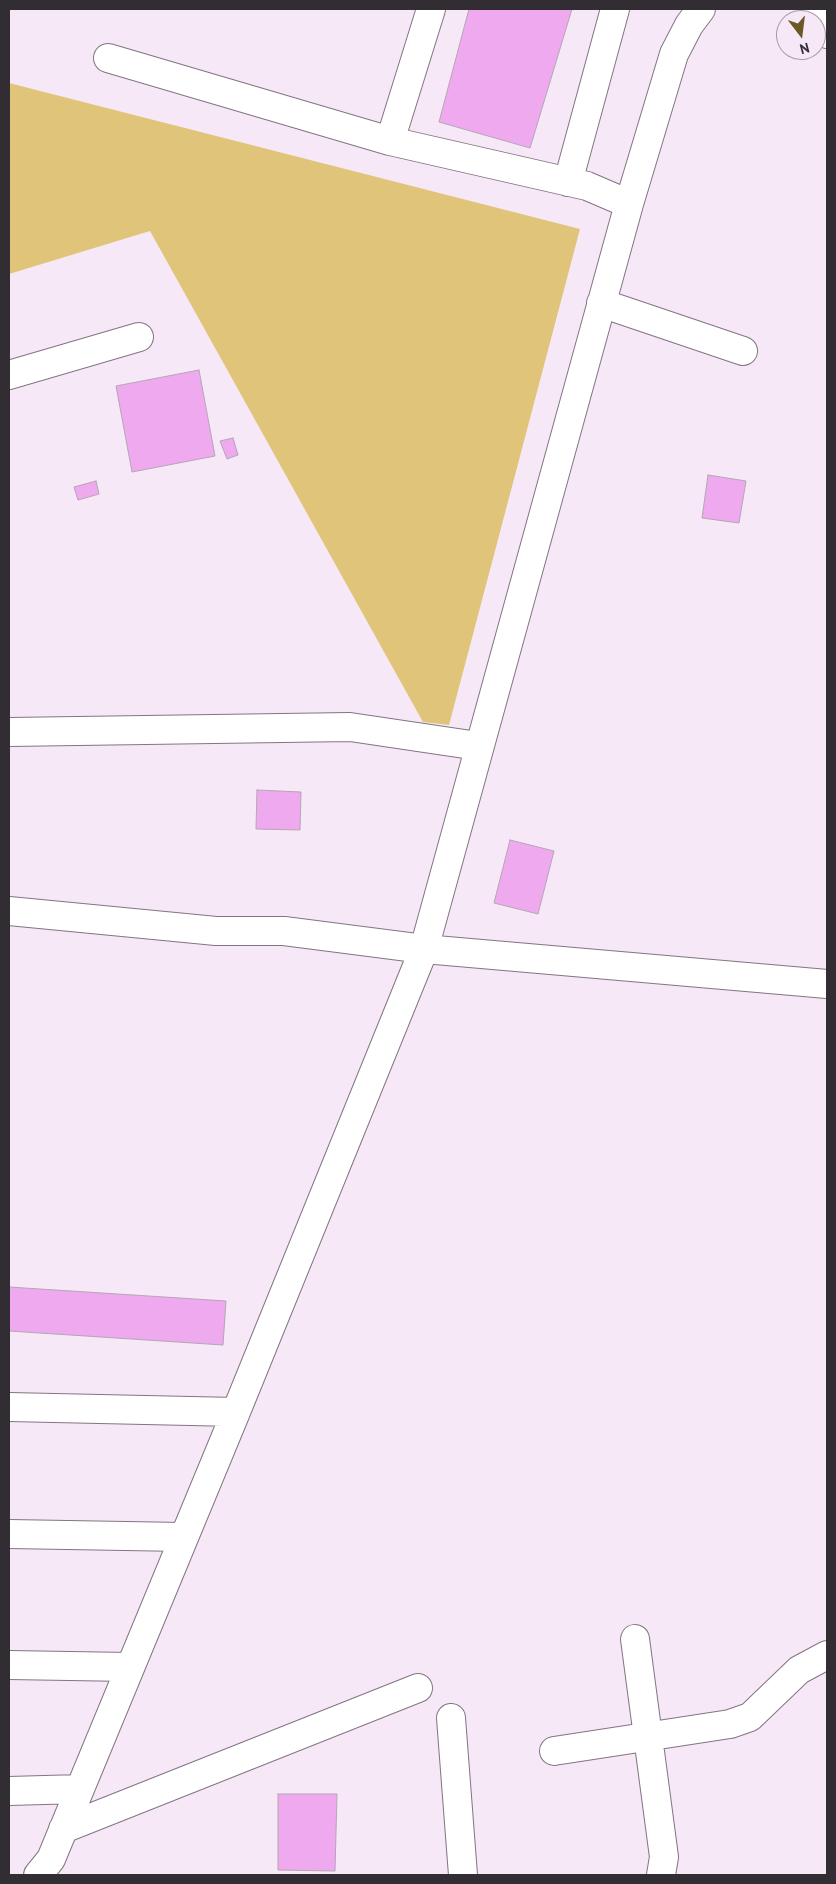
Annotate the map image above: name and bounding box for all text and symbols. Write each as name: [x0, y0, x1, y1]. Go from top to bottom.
north arrow: [776, 10, 826, 60]
text: N: [798, 39, 811, 58]

